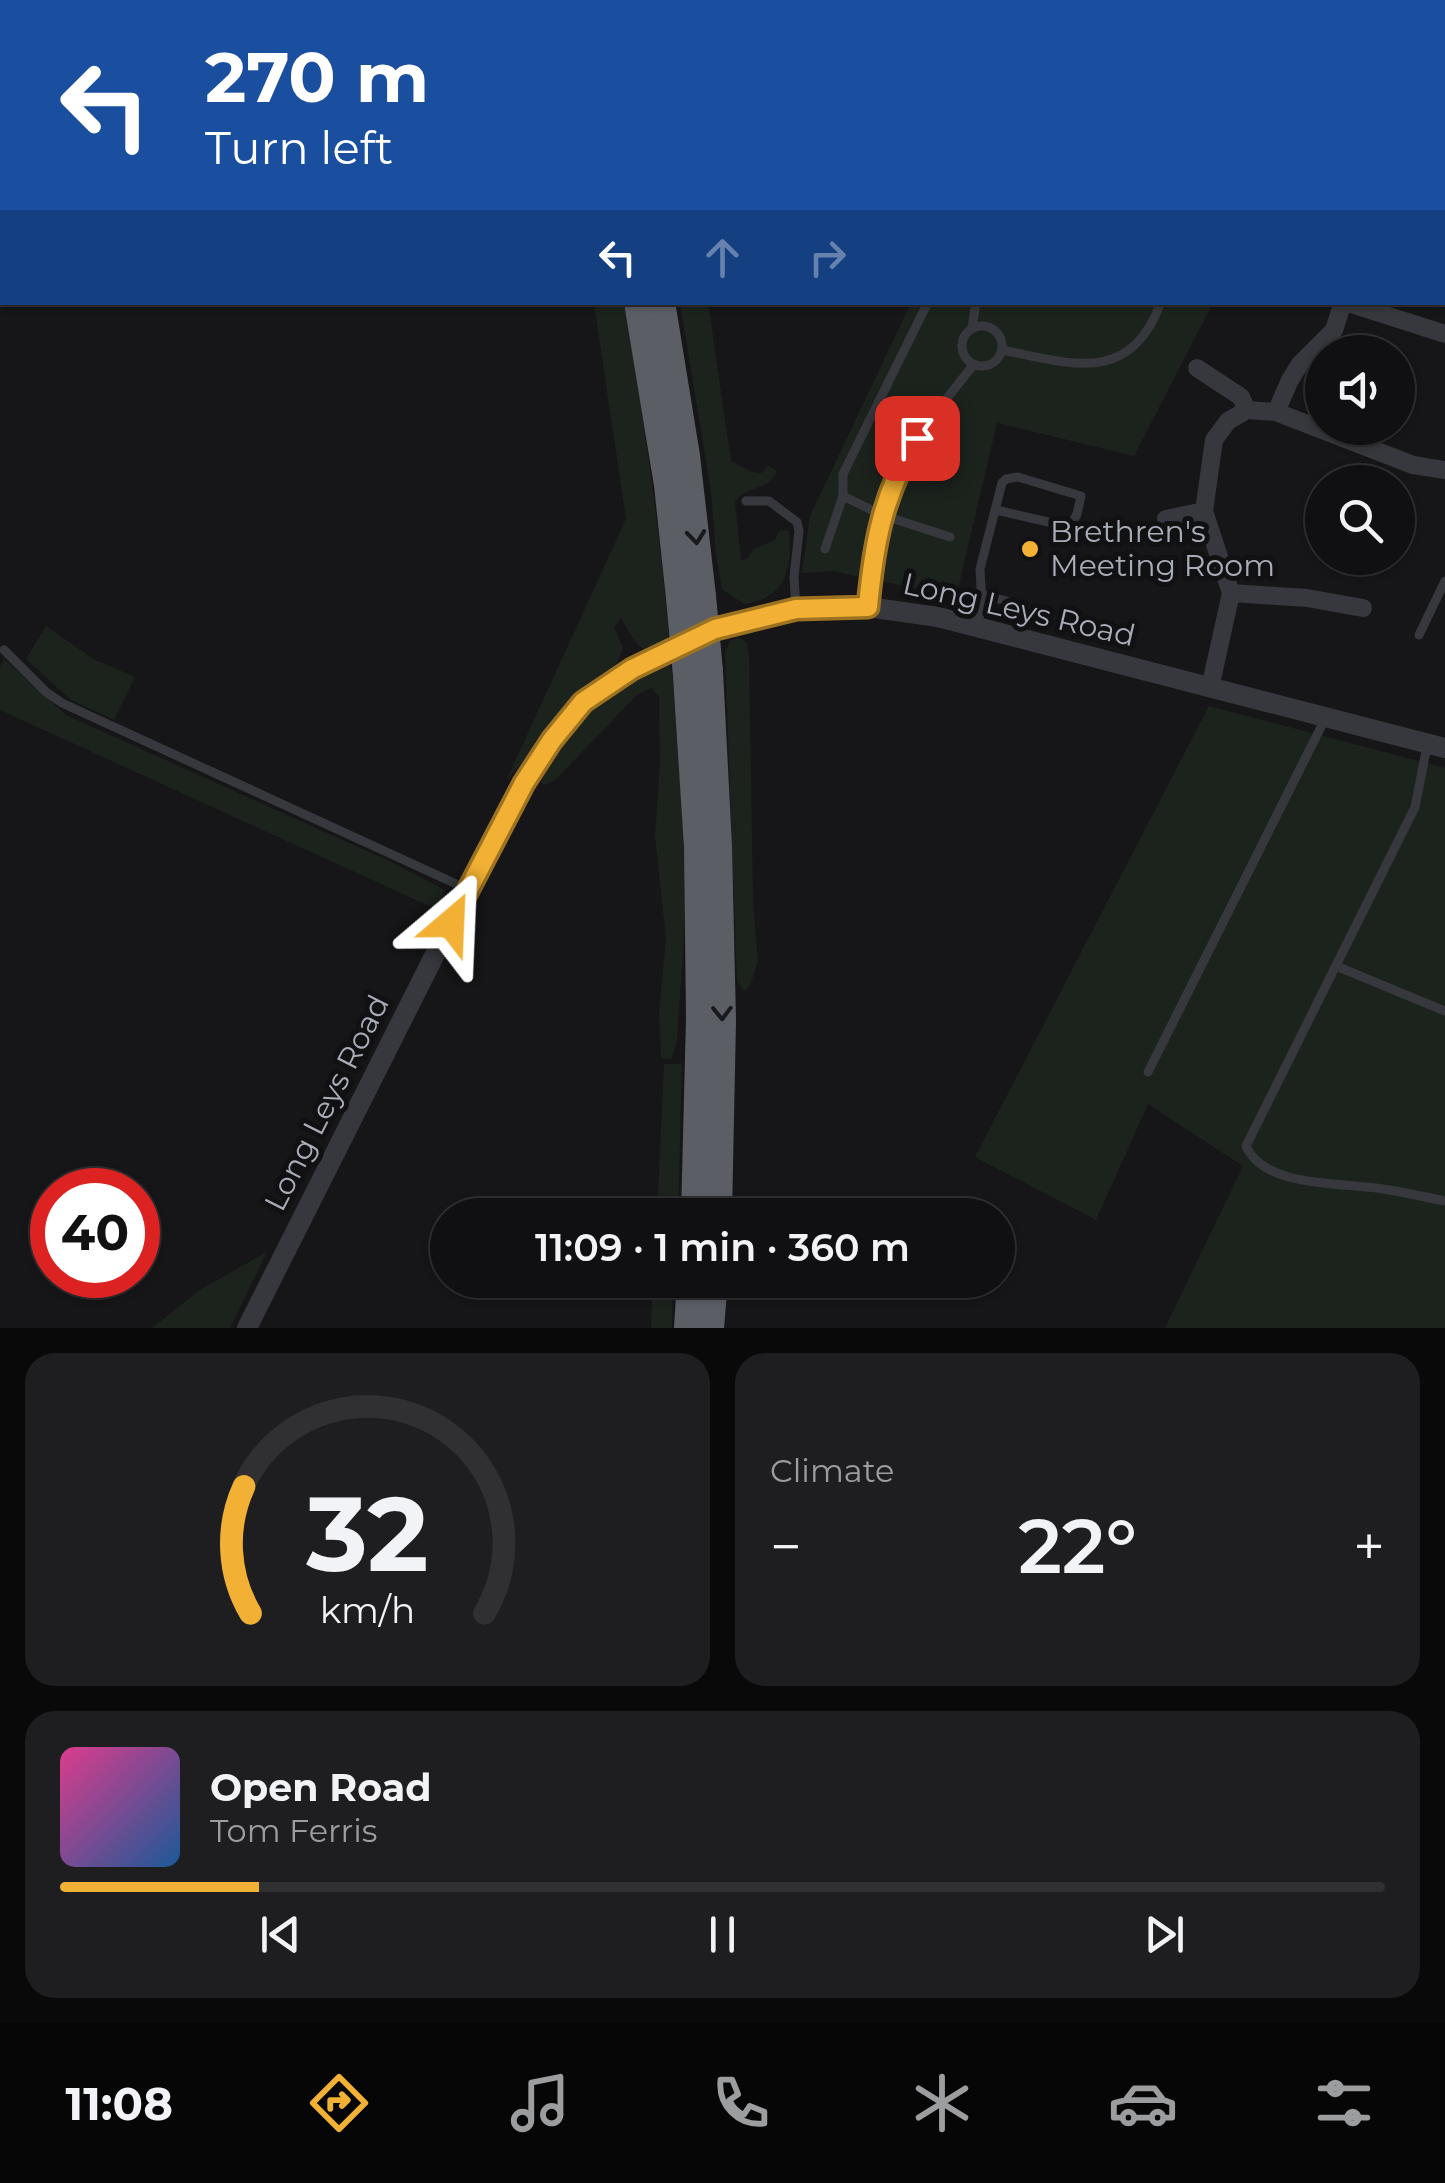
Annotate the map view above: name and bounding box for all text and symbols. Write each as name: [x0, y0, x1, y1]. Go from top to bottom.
text: 270 m: [205, 34, 429, 120]
icon: left: [40, 40, 170, 170]
text: Turn left: [205, 120, 393, 175]
icon: left: [590, 230, 645, 285]
icon: ahead: [695, 230, 750, 285]
icon: right: [800, 230, 855, 285]
map controls: [1305, 335, 1415, 575]
button: sound: [1305, 335, 1415, 445]
pin: [875, 396, 960, 481]
icon: arrive: [890, 411, 945, 466]
button: search: [1305, 465, 1415, 575]
place label: Brethren's Meeting Room: [1050, 513, 1275, 584]
one-way arrow: [684, 530, 706, 546]
marker: Brethren's Meeting Room: [1019, 538, 1041, 560]
street label: Long Leys Road: [899, 565, 1139, 654]
position arrow: [399, 871, 503, 975]
street label: Long Leys Road: [256, 989, 397, 1217]
one-way arrow: [711, 1006, 733, 1022]
speed limit sign: 40: [30, 1168, 160, 1298]
text: 11:09 · 1 min · 360 m: [535, 1224, 910, 1271]
text: Climate: [770, 1451, 894, 1490]
text: 32: [305, 1470, 429, 1597]
text: 22°: [1018, 1500, 1137, 1592]
text: −: [770, 1513, 802, 1580]
text: +: [1353, 1513, 1385, 1580]
text: km/h: [320, 1588, 415, 1632]
text: Open Road: [210, 1764, 432, 1811]
text: Tom Ferris: [210, 1811, 377, 1850]
icon: previous: [253, 1907, 308, 1962]
icon: pause: [695, 1907, 750, 1962]
icon: next: [1137, 1907, 1192, 1962]
icon: directions: [304, 2068, 374, 2138]
icon: music: [505, 2068, 575, 2138]
icon: phone: [706, 2068, 776, 2138]
icon: climate: [907, 2068, 977, 2138]
icon: car: [1108, 2068, 1178, 2138]
icon: filters: [1309, 2068, 1379, 2138]
text: 11:08: [66, 2076, 173, 2131]

